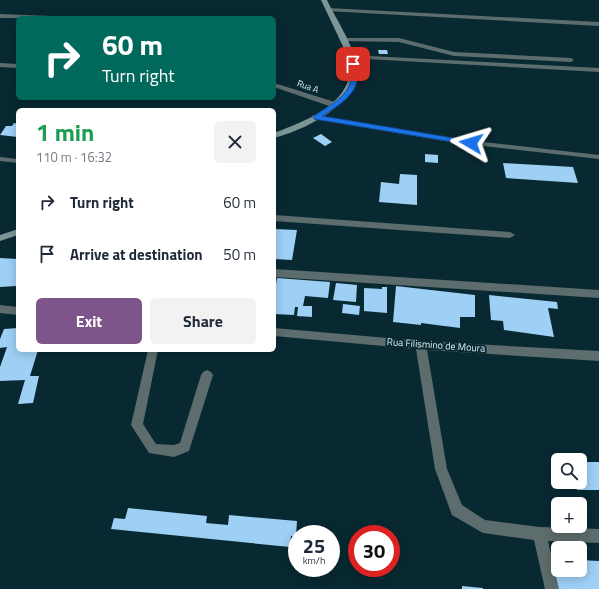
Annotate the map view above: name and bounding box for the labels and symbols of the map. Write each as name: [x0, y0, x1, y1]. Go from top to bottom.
pin: [336, 47, 370, 81]
street label: Rua A: [295, 76, 321, 96]
position arrow: [450, 122, 492, 164]
street label: Rua Filismino de Moura: [386, 334, 486, 356]
speed limit sign: 30: [348, 525, 400, 577]

